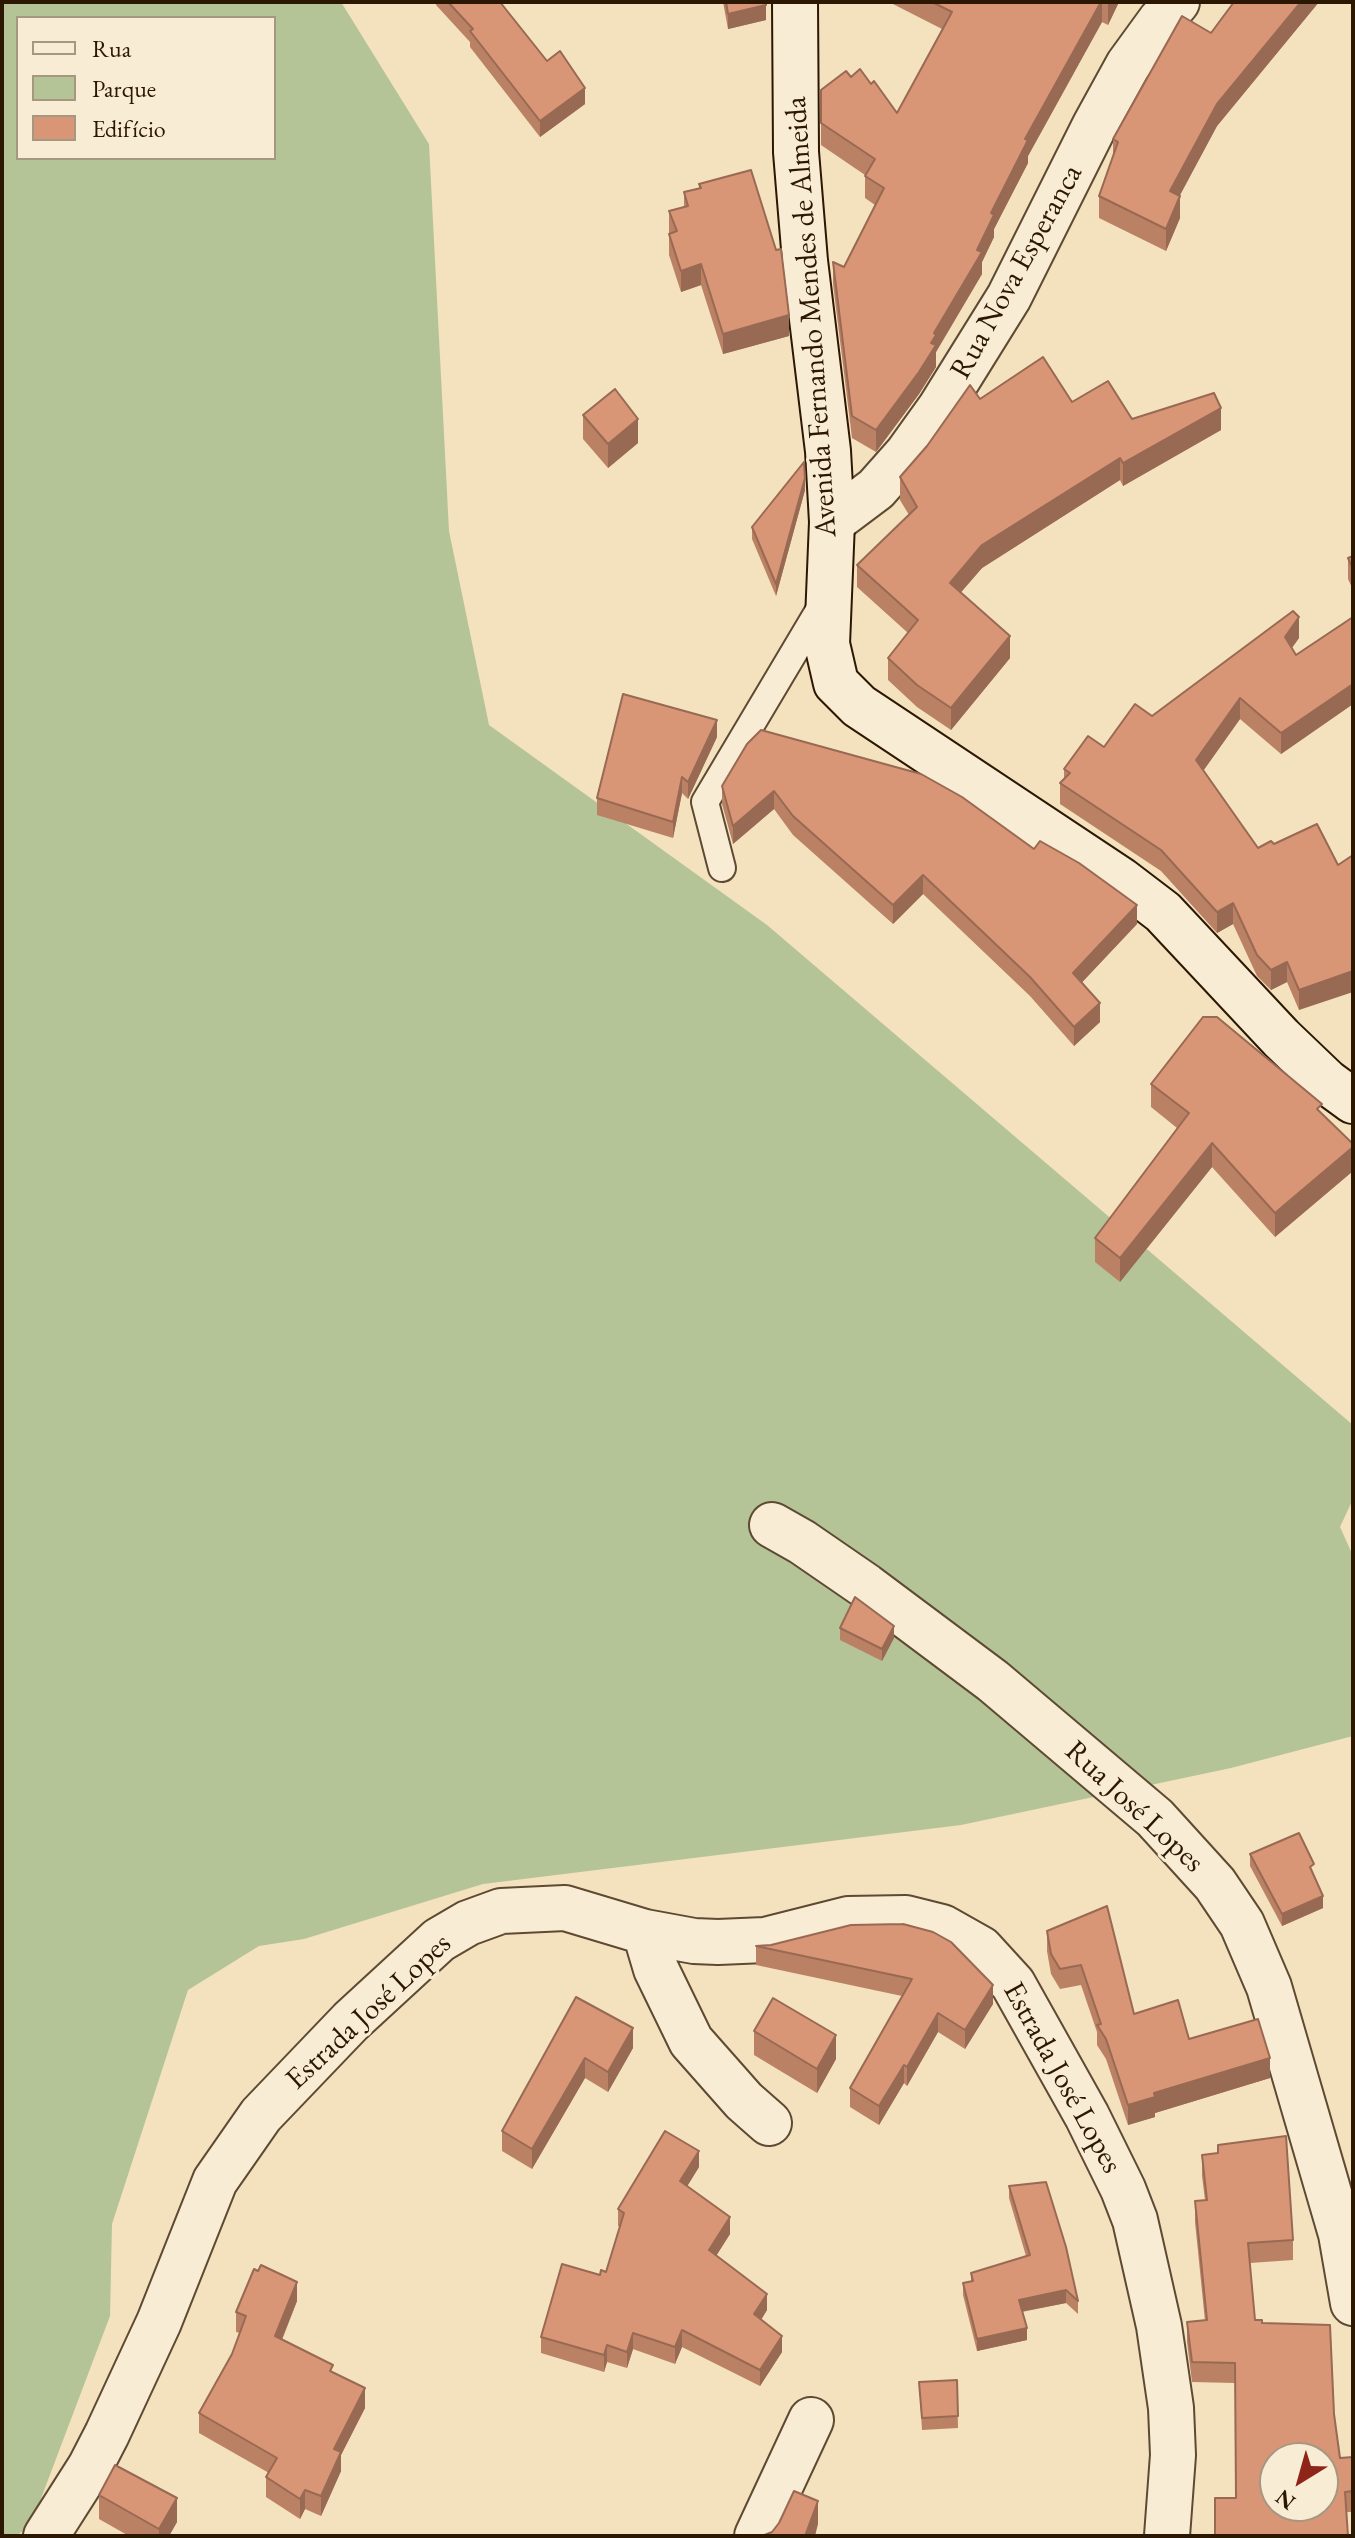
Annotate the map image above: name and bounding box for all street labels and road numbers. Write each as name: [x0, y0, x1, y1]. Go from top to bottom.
street label: Avenida Fernando Mendes de Almeida: [779, 95, 845, 539]
street label: Rua Nova Esperanca: [943, 159, 1091, 385]
street label: Rua José Lopes: [1057, 1733, 1211, 1881]
street label: Estrada José Lopes: [279, 1926, 459, 2098]
street label: Estrada José Lopes: [995, 1976, 1129, 2180]

